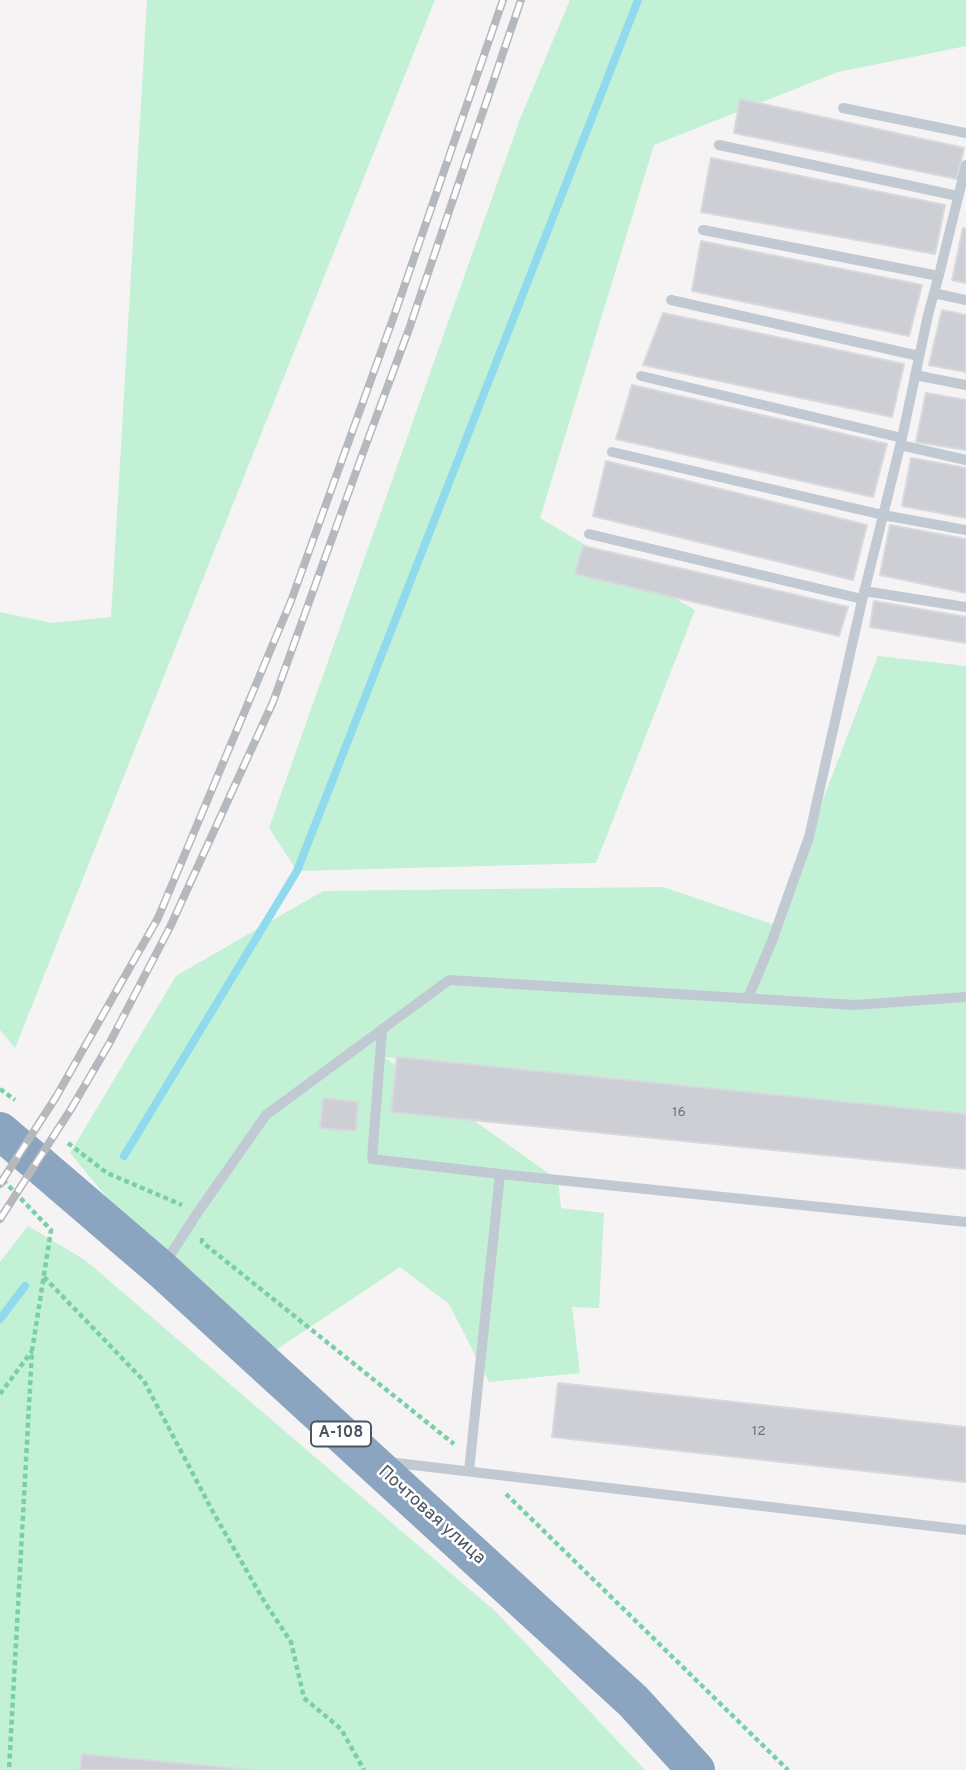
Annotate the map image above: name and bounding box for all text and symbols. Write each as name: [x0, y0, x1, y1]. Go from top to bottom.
house number: 16: [672, 1105, 686, 1121]
road number: А-108: [311, 1422, 371, 1446]
house number: 12: [752, 1424, 766, 1440]
street label: Почтовая улица: [373, 1462, 489, 1570]

